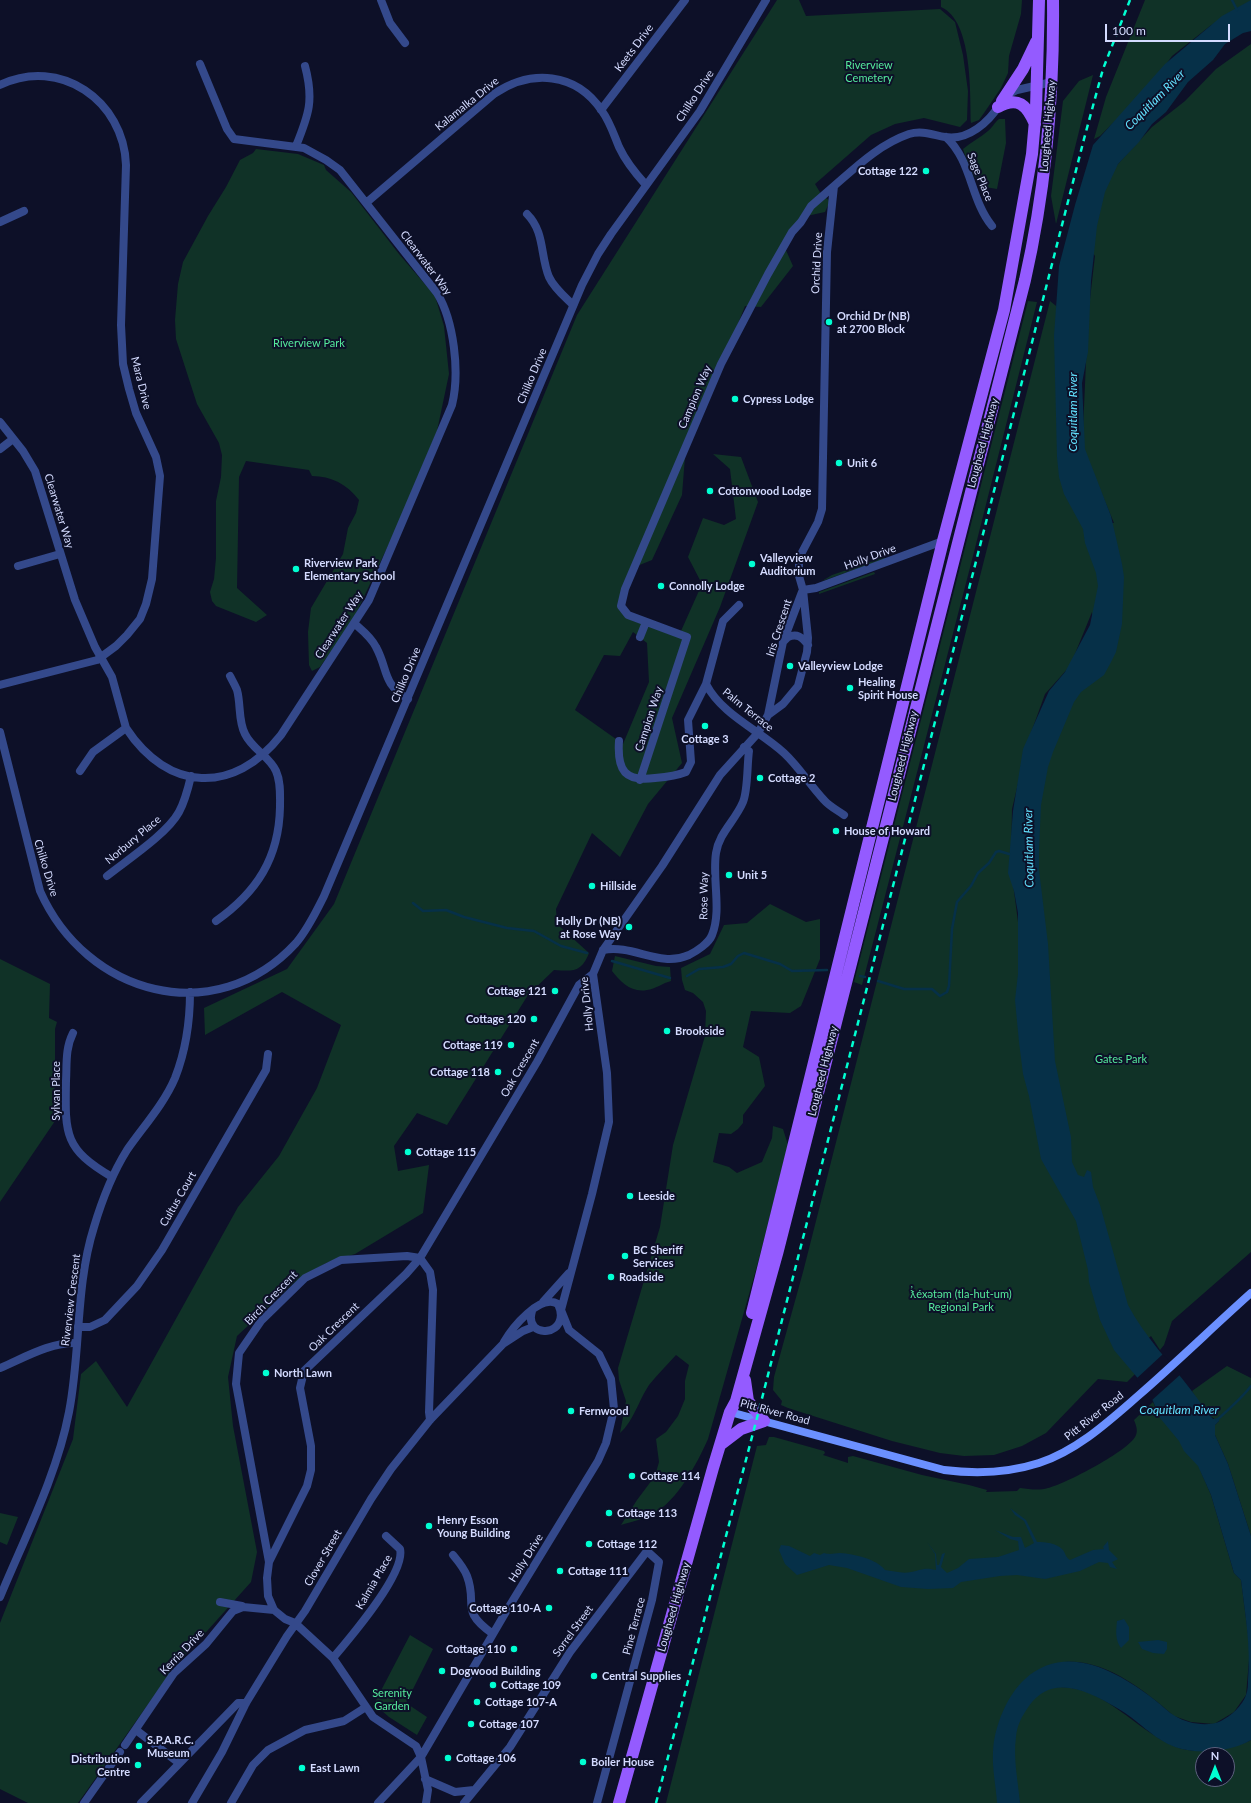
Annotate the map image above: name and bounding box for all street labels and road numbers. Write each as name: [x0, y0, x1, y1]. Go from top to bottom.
street label: Keets Drive: [612, 22, 656, 74]
street label: Chilko Drive: [673, 68, 717, 124]
street label: Kalamalka Drive: [433, 74, 501, 134]
street label: Lougheed Highway: [1037, 79, 1059, 173]
street label: Sage Place: [964, 151, 996, 203]
street label: Clearwater Way: [397, 228, 455, 298]
street label: Orchid Drive: [809, 232, 825, 294]
street label: Chilko Drive: [514, 346, 550, 406]
street label: Mara Drive: [128, 355, 154, 411]
street label: Campion Way: [676, 363, 714, 431]
street label: Lougheed Highway: [965, 397, 1001, 489]
street label: Clearwater Way: [41, 472, 77, 550]
street label: Holly Drive: [842, 542, 898, 572]
street label: Clearwater Way: [312, 589, 366, 661]
street label: Iris Crescent: [763, 597, 795, 659]
street label: Chilko Drive: [388, 645, 424, 705]
street label: Campion Way: [632, 685, 666, 753]
street label: Palm Terrace: [720, 685, 776, 735]
street label: Lougheed Highway: [885, 710, 921, 802]
street label: Norbury Place: [102, 813, 164, 867]
street label: Chilko Drive: [31, 838, 61, 898]
street label: Rose Way: [697, 872, 711, 920]
street label: Holly Drive: [578, 976, 596, 1032]
street label: Lougheed Highway: [805, 1025, 841, 1117]
street label: Oak Crescent: [498, 1036, 542, 1100]
street label: Sylvan Place: [49, 1061, 63, 1121]
street label: Cultus Court: [157, 1169, 199, 1229]
street label: Riverview Crescent: [59, 1253, 83, 1347]
street label: Birch Crescent: [242, 1268, 300, 1328]
street label: Oak Crescent: [306, 1300, 362, 1354]
street label: Pitt River Road: [1062, 1389, 1126, 1443]
street label: Pitt River Road: [739, 1396, 811, 1428]
street label: Clover Street: [301, 1527, 345, 1589]
street label: Holly Drive: [506, 1531, 546, 1585]
street label: Kalmia Place: [353, 1552, 395, 1612]
street label: Lougheed Highway: [655, 1561, 693, 1653]
street label: Pine Terrace: [620, 1596, 648, 1656]
street label: Sorrel Street: [550, 1603, 596, 1659]
street label: Kerria Drive: [157, 1627, 207, 1677]

